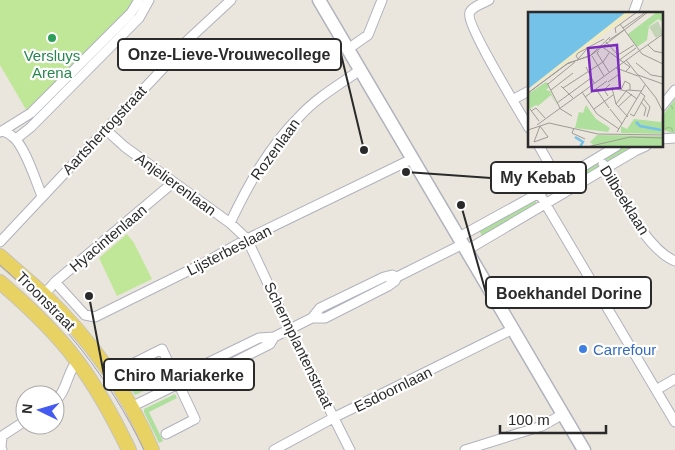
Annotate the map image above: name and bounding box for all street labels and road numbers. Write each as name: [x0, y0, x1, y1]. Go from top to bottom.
street label: Aartshertogstraat: [59, 82, 150, 178]
street label: Rozenlaan: [247, 115, 303, 183]
street label: Anjelierenlaan: [133, 149, 219, 219]
street label: Dilbeeklaan: [597, 162, 653, 238]
street label: Hyacintenlaan: [66, 201, 150, 275]
street label: Lijsterbeslaan: [184, 221, 274, 279]
street label: Troonstraat: [13, 268, 80, 335]
street label: Schermplantenstraat: [261, 279, 337, 412]
street label: Esdoornlaan: [351, 363, 435, 415]

